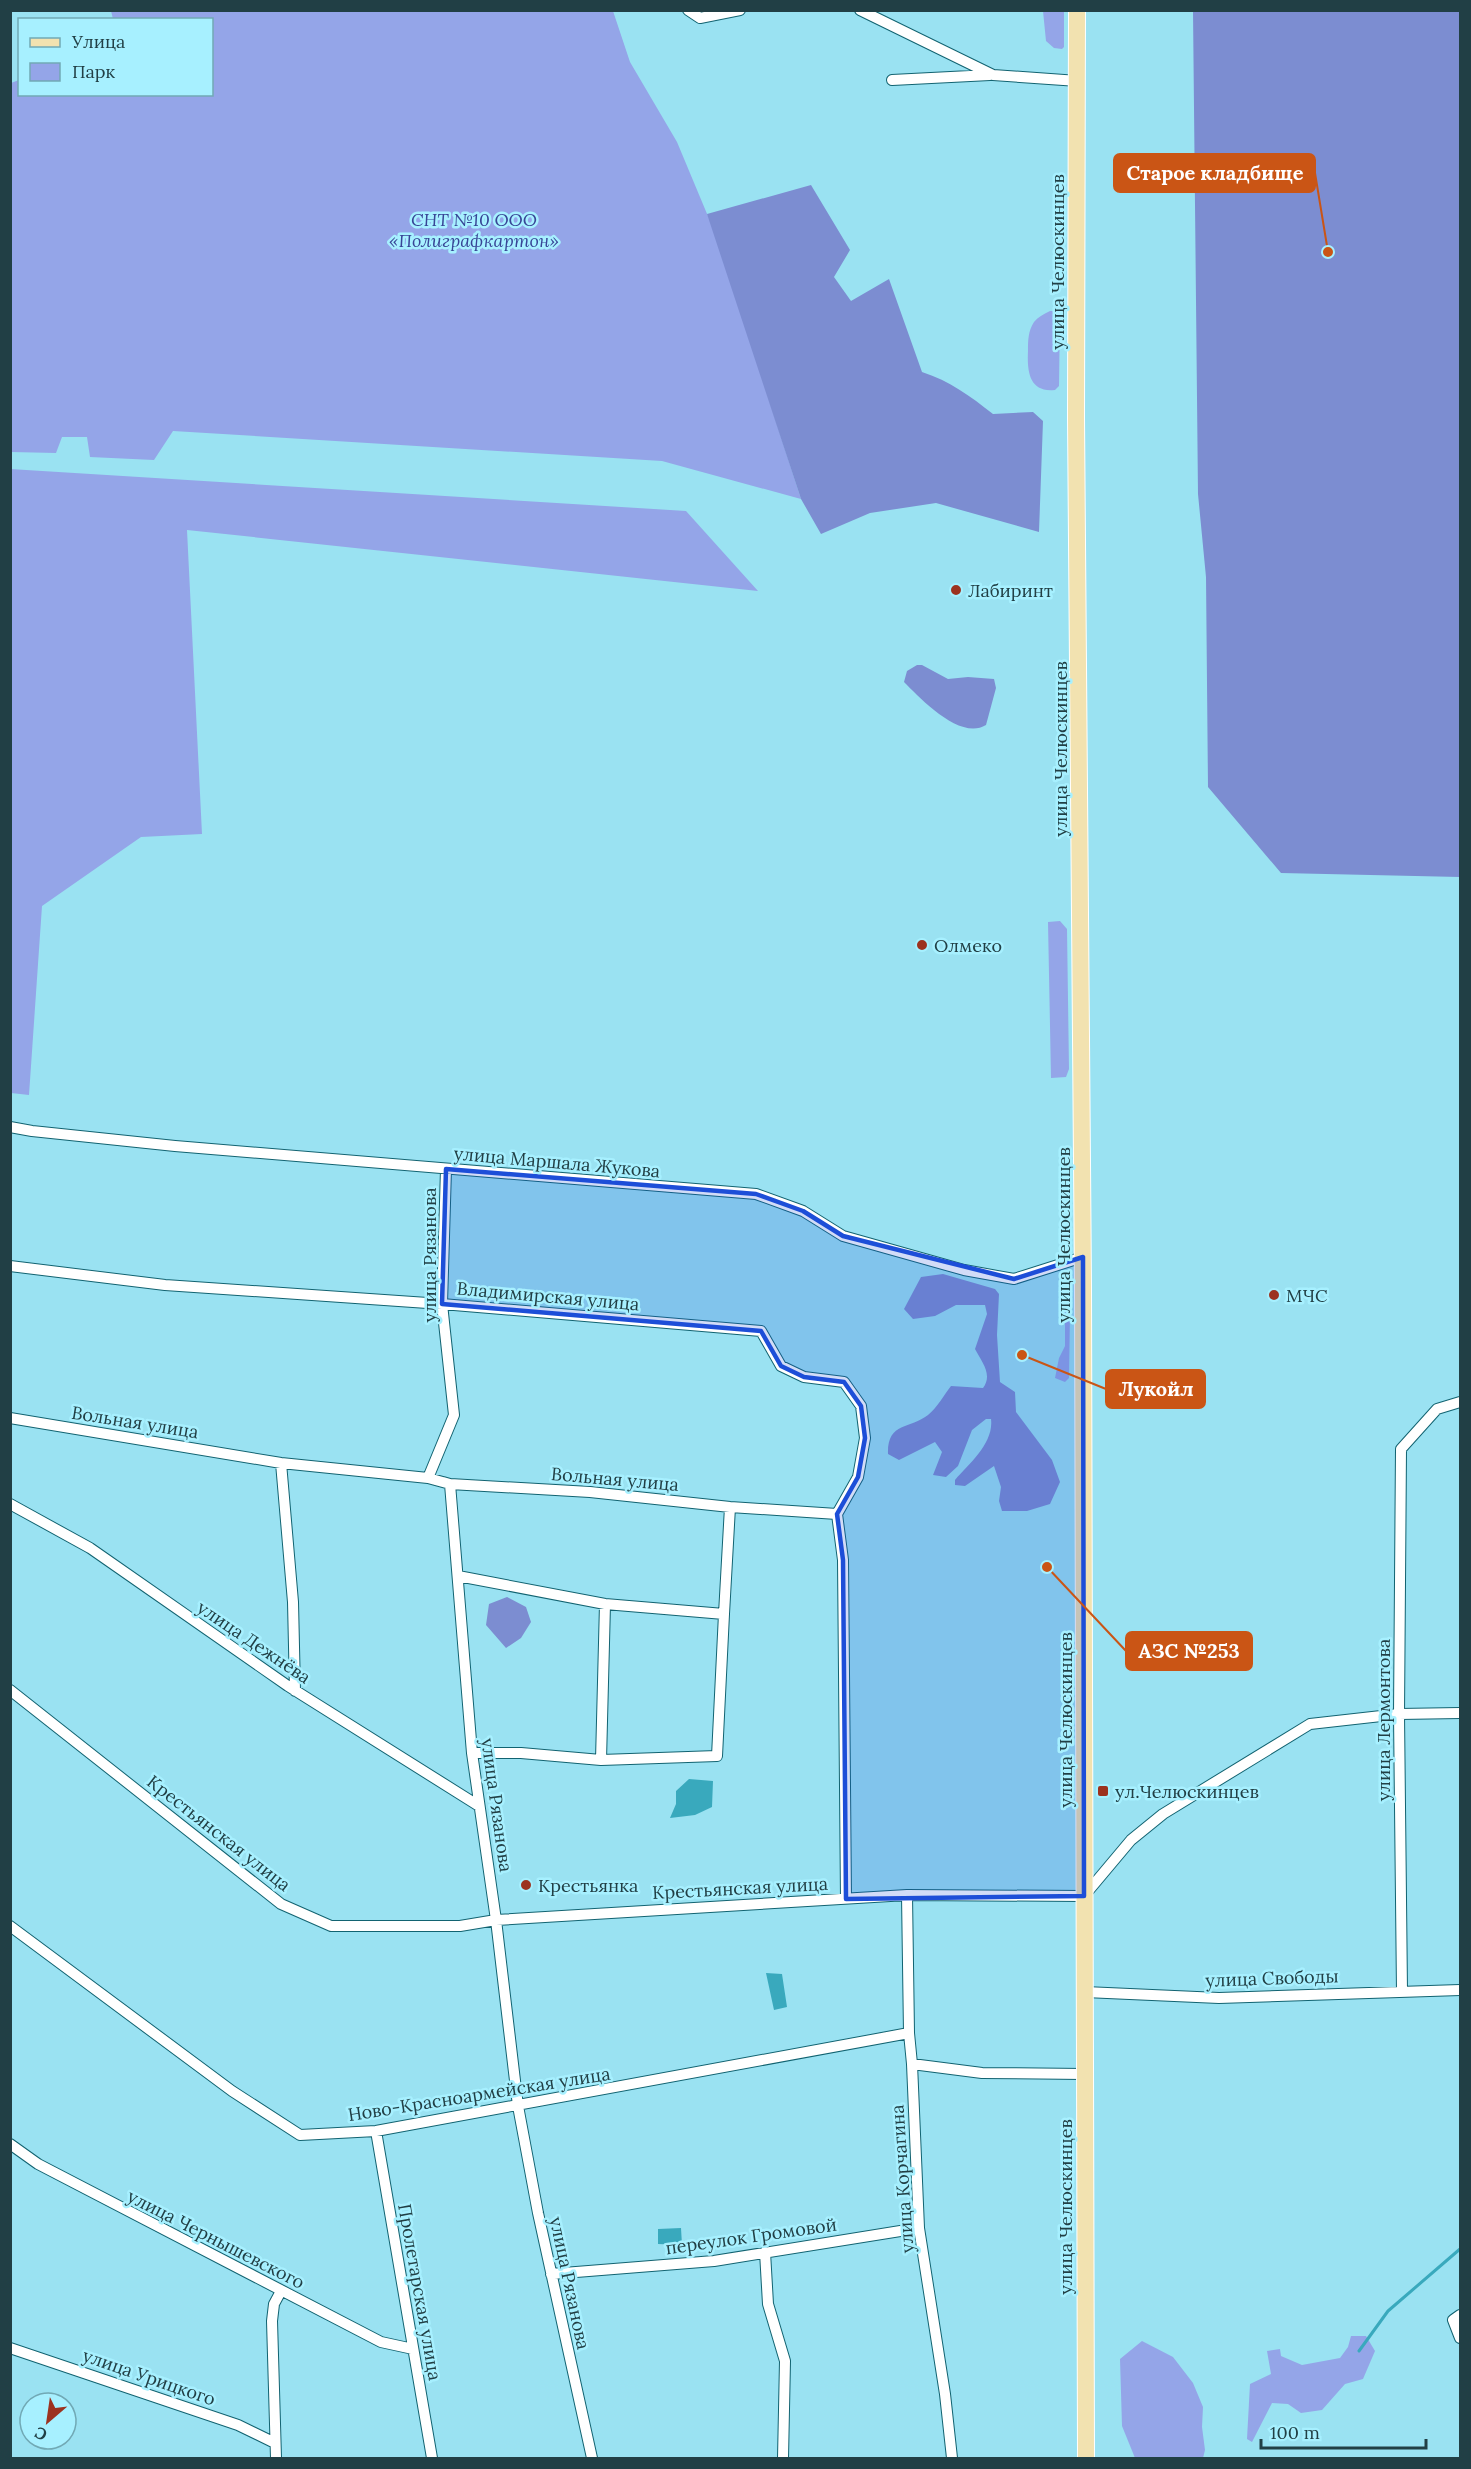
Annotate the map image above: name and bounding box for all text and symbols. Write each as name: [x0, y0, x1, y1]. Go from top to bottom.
legend: [18, 18, 213, 96]
text: Улица: [71, 30, 125, 53]
text: Парк: [72, 60, 116, 83]
callout: Старое кладбище: [1114, 154, 1315, 192]
text: Старое кладбище: [1127, 160, 1304, 185]
street label: улица Челюскинцев: [1046, 174, 1069, 350]
park label: СНТ №10 ООО «Полиграфкартон»: [389, 208, 559, 252]
place label: Лабиринт: [968, 579, 1053, 602]
marker: Лабиринт: [949, 583, 963, 597]
street label: улица Челюскинцев: [1049, 661, 1072, 837]
place label: Олмеко: [934, 934, 1002, 957]
marker: Олмеко: [915, 938, 929, 952]
street label: улица Маршала Жукова: [453, 1142, 661, 1182]
street label: улица Челюскинцев: [1052, 1147, 1075, 1323]
street label: улица Рязанова: [418, 1187, 441, 1323]
street label: Владимирская улица: [456, 1277, 640, 1315]
place label: МЧС: [1286, 1284, 1328, 1307]
marker: МЧС: [1267, 1288, 1281, 1302]
callout: Лукойл: [1106, 1370, 1205, 1408]
text: Лукойл: [1118, 1376, 1194, 1401]
street label: Вольная улица: [70, 1401, 200, 1443]
street label: Вольная улица: [550, 1462, 680, 1496]
street label: улица Дежнёва: [193, 1595, 315, 1689]
street label: улица Челюскинцев: [1054, 1632, 1077, 1808]
callout: АЗС №253: [1126, 1632, 1252, 1670]
text: АЗС №253: [1138, 1638, 1240, 1663]
street label: улица Лермонтова: [1372, 1639, 1395, 1801]
street label: улица Рязанова: [476, 1736, 518, 1874]
street label: Крестьянская улица: [143, 1770, 295, 1896]
place label: ул.Челюскинцев: [1115, 1780, 1259, 1803]
marker: ул.Челюскинцев: [1096, 1784, 1110, 1798]
street label: Крестьянская улица: [651, 1872, 829, 1904]
place label: Крестьянка: [538, 1874, 638, 1897]
marker: Крестьянка: [519, 1878, 533, 1892]
street label: улица Свободы: [1205, 1964, 1339, 1992]
street label: Ново-Красноармейская улица: [346, 2062, 612, 2126]
street label: улица Корчагина: [885, 2104, 919, 2254]
street label: улица Челюскинцев: [1054, 2119, 1077, 2295]
street label: улица Чернышевского: [123, 2184, 309, 2294]
street label: Пролетарская улица: [393, 2202, 447, 2382]
street label: переулок Громовой: [664, 2213, 838, 2259]
street label: улица Рязанова: [545, 2215, 595, 2351]
street label: улица Урицкого: [80, 2343, 218, 2411]
north arrow: [18, 2391, 78, 2451]
scale bar: [1261, 2412, 1426, 2450]
text: 100 m: [1270, 2421, 1320, 2444]
text: С: [31, 2423, 50, 2446]

